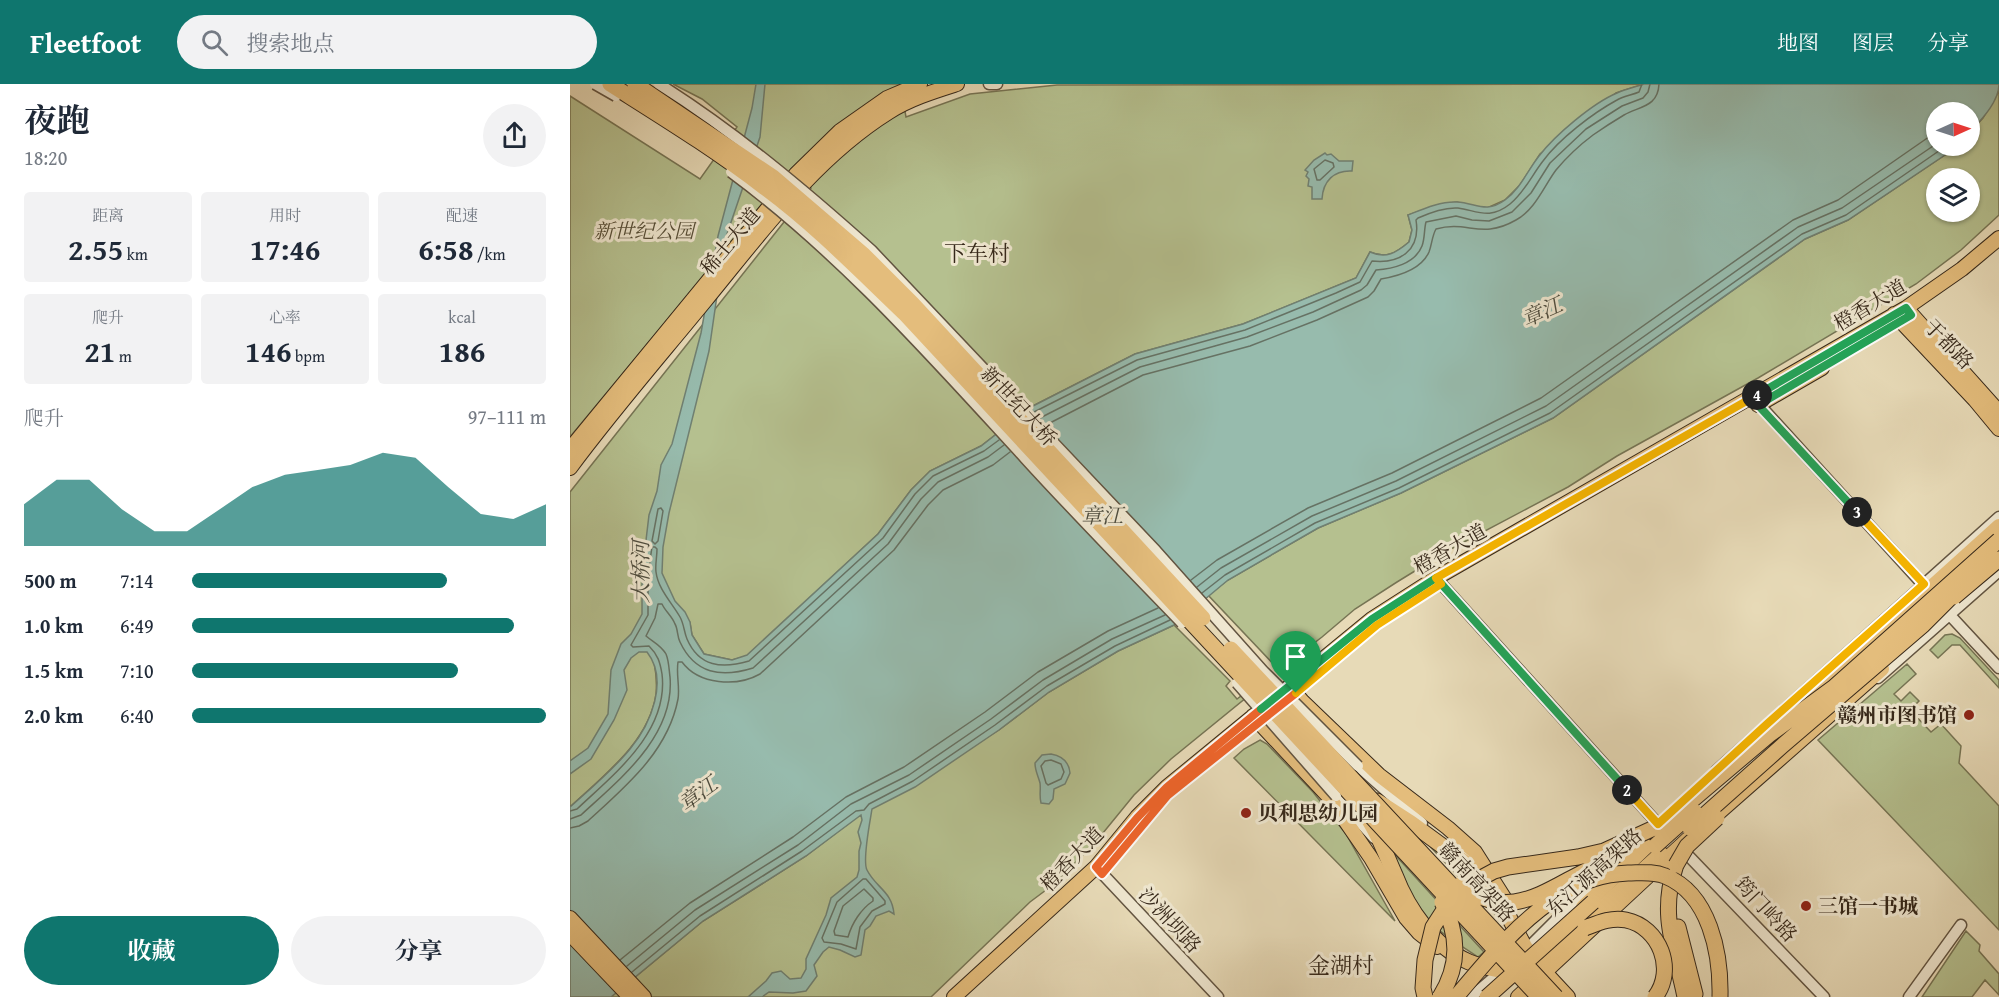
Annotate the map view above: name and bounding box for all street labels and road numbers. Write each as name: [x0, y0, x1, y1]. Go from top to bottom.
street label: 稀土大道: [693, 201, 766, 281]
street label: 橙香大道: [1828, 272, 1911, 338]
street label: 于都路: [1918, 312, 1981, 375]
street label: 新世纪大桥: [975, 359, 1064, 452]
street label: 橙香大道: [1408, 516, 1492, 581]
street label: 橙香大道: [1033, 820, 1110, 897]
street label: 东江源高架路: [1539, 821, 1648, 923]
street label: 赣南高架路: [1433, 835, 1522, 928]
street label: 筠门岭路: [1728, 870, 1804, 948]
street label: 沙洲坝路: [1132, 881, 1208, 959]

